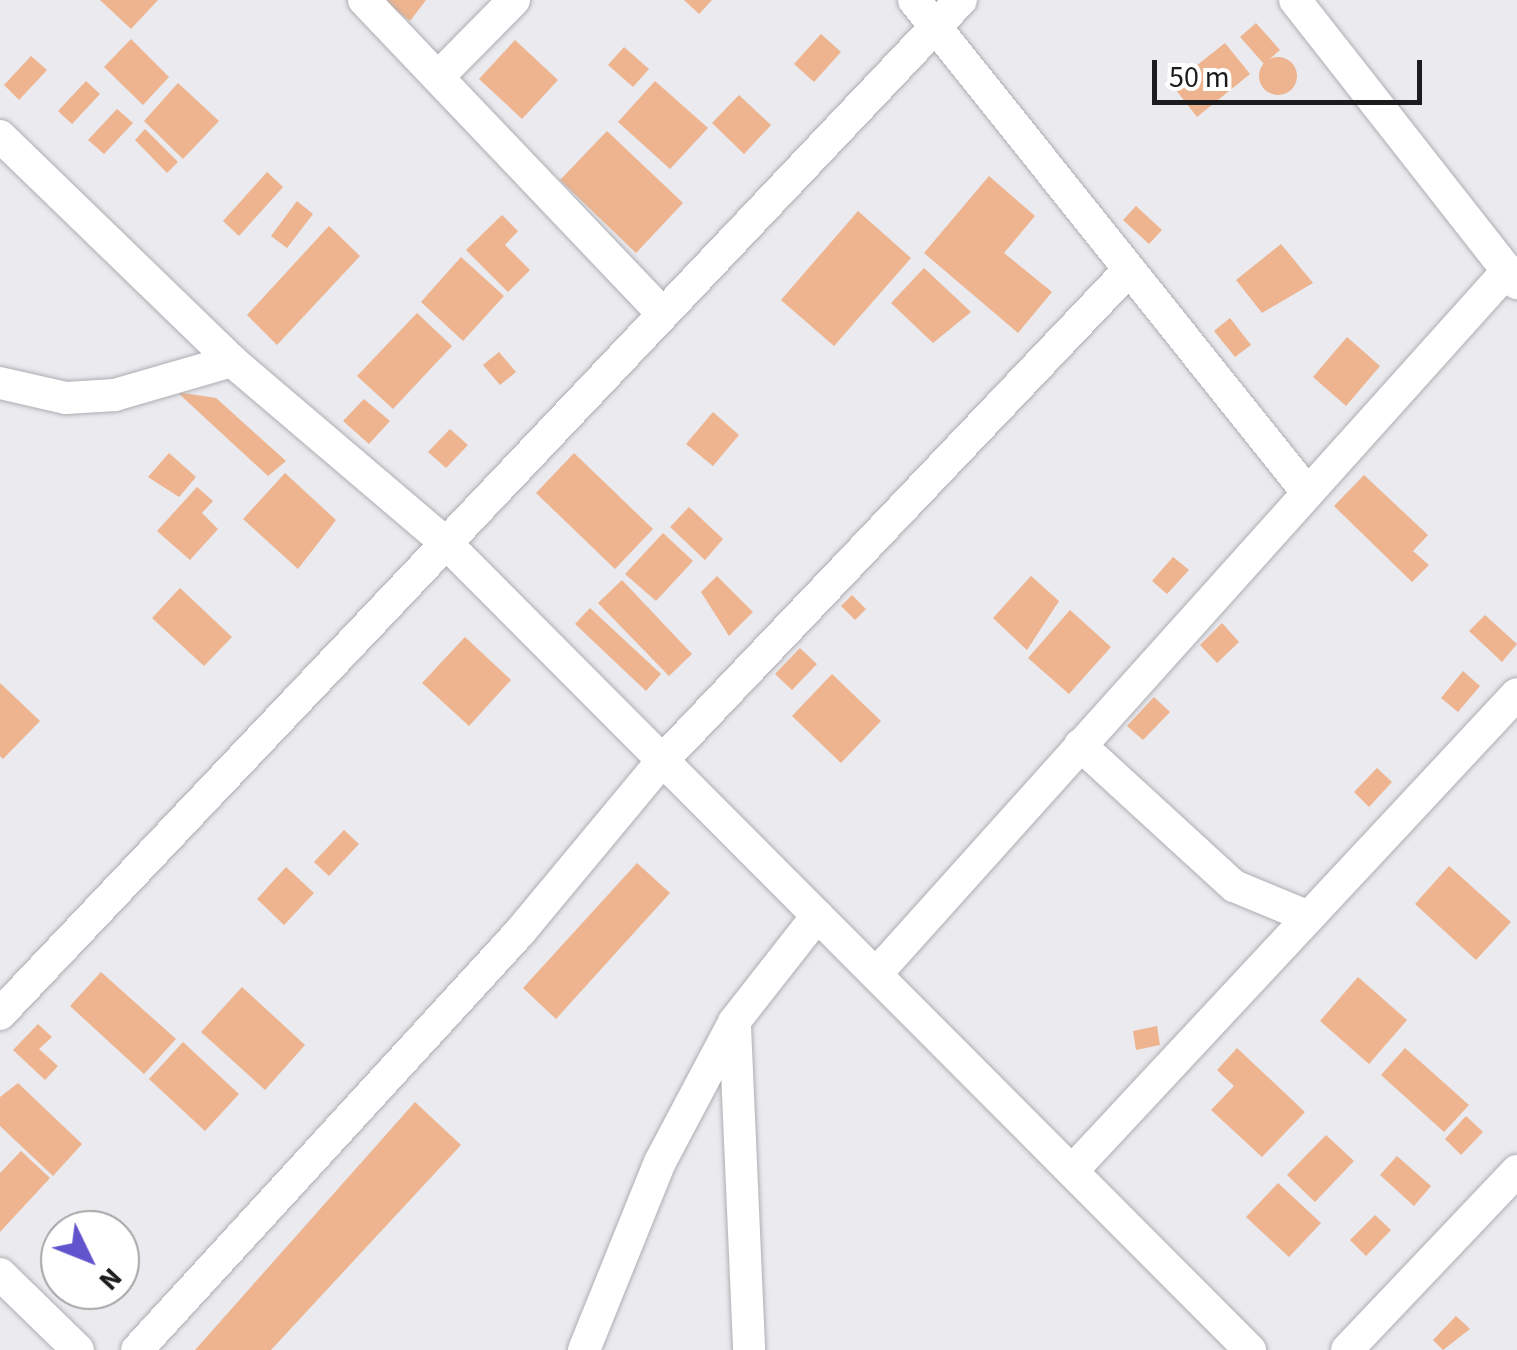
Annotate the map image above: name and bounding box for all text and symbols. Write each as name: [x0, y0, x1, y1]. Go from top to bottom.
scale bar: [1157, 40, 1427, 102]
text: 50 m: [1169, 56, 1230, 99]
north arrow: [40, 1210, 140, 1310]
text: N: [89, 1259, 131, 1300]

